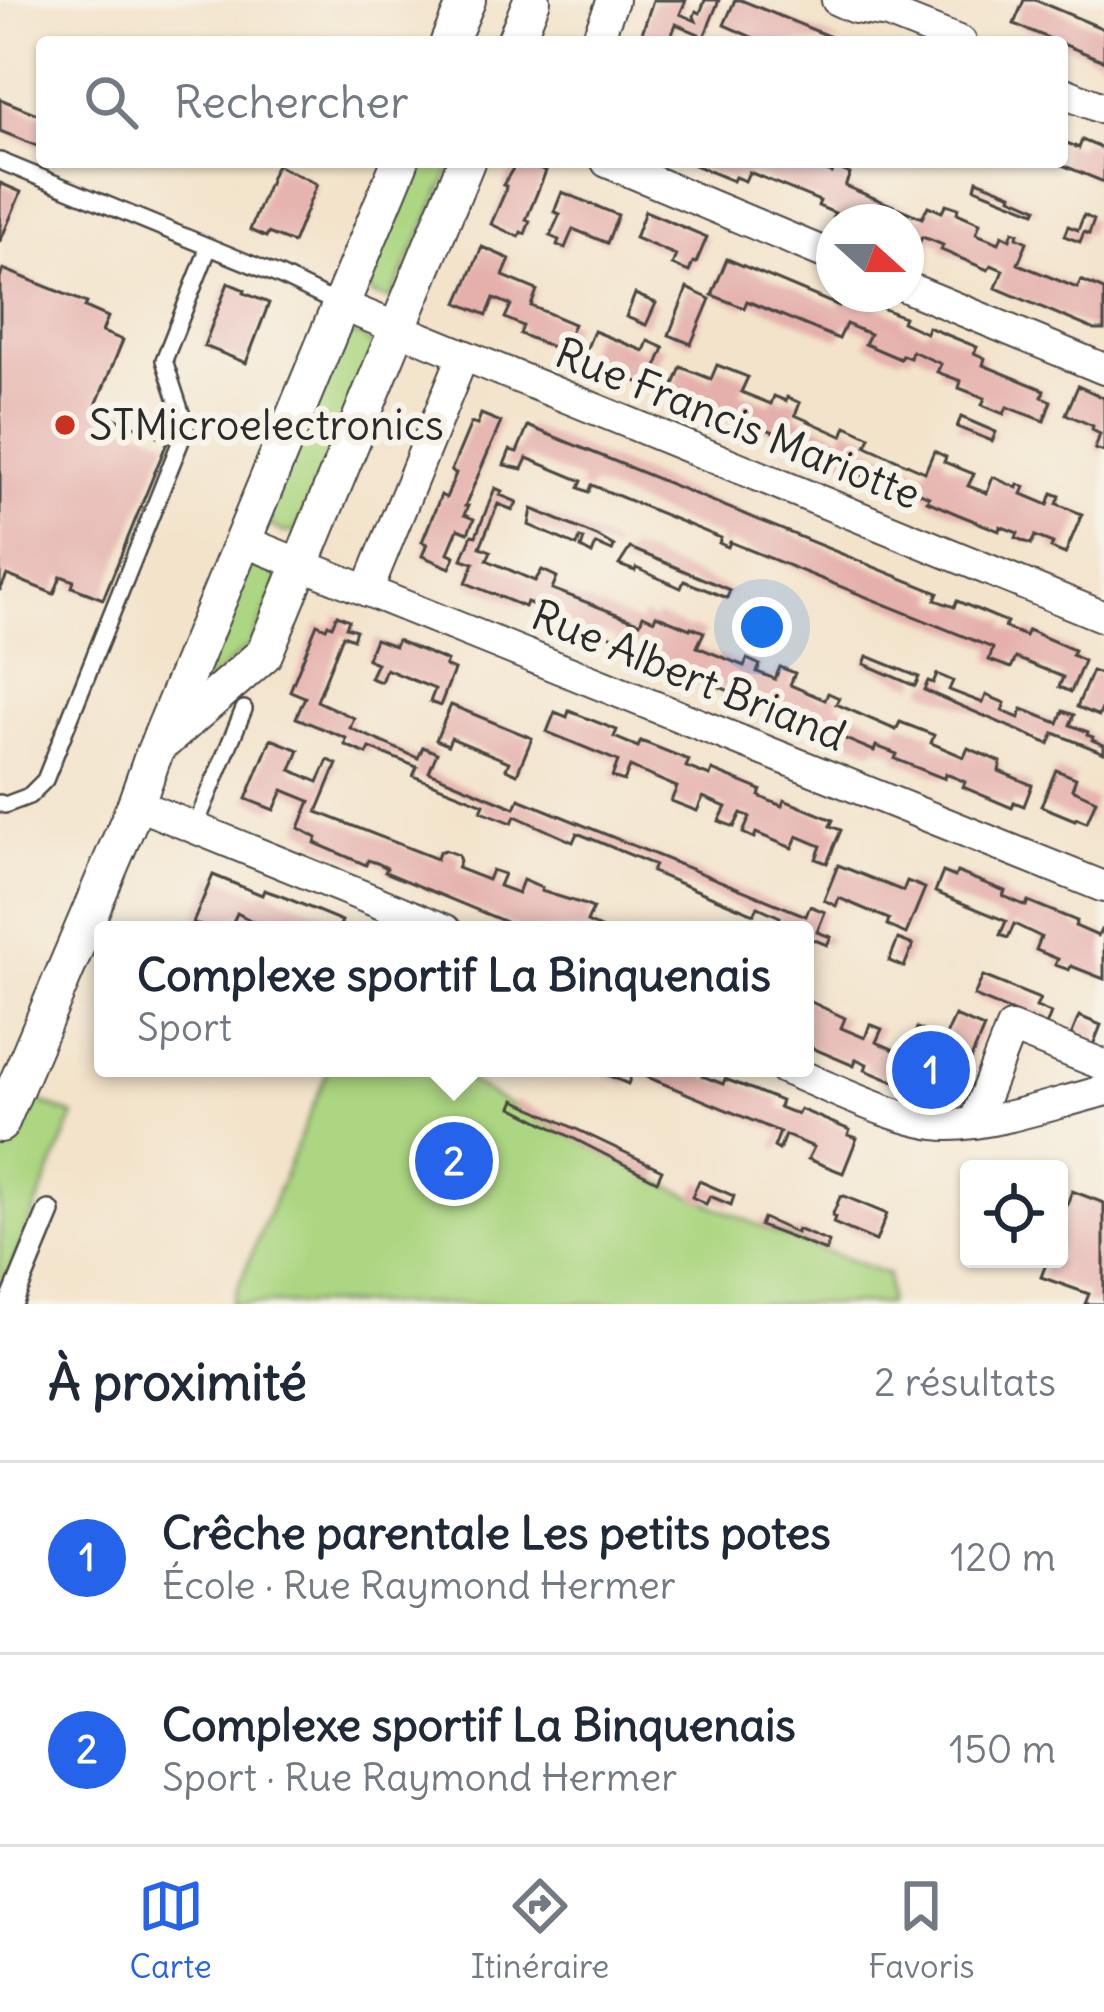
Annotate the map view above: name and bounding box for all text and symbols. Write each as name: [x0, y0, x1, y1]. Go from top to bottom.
search box: [36, 36, 1068, 168]
icon: search: [78, 69, 144, 135]
text: Rechercher: [174, 74, 409, 130]
north arrow: [816, 204, 924, 312]
street label: Rue Francis Mariotte: [548, 326, 928, 520]
place label: STMicroelectronics: [89, 399, 444, 451]
marker: STMicroelectronics: [52, 412, 78, 438]
street label: Rue Albert Briand: [524, 588, 854, 762]
your location: [732, 597, 792, 657]
popup: [94, 921, 814, 1077]
text: Complexe sportif La Binquenais: [137, 947, 771, 1003]
text: Sport: [137, 1003, 232, 1052]
pin: 1: [892, 1025, 970, 1115]
pin: 2: [415, 1116, 493, 1206]
map controls: [960, 1160, 1068, 1268]
button: locate: [960, 1160, 1068, 1268]
text: À proximité: [48, 1350, 307, 1414]
text: 2 résultats: [874, 1358, 1056, 1407]
text: Crêche parentale Les petits potes: [162, 1505, 831, 1561]
text: 1: [79, 1533, 95, 1582]
text: 120 m: [950, 1533, 1056, 1582]
text: École · Rue Raymond Hermer: [162, 1561, 676, 1610]
text: Complexe sportif La Binquenais: [162, 1697, 796, 1753]
text: 2: [76, 1725, 98, 1774]
text: 150 m: [949, 1725, 1056, 1774]
text: Sport · Rue Raymond Hermer: [162, 1753, 677, 1802]
tab: Carte: [129, 1873, 212, 1987]
tab: Itinéraire: [471, 1873, 609, 1987]
tab: Favoris: [868, 1873, 975, 1987]

